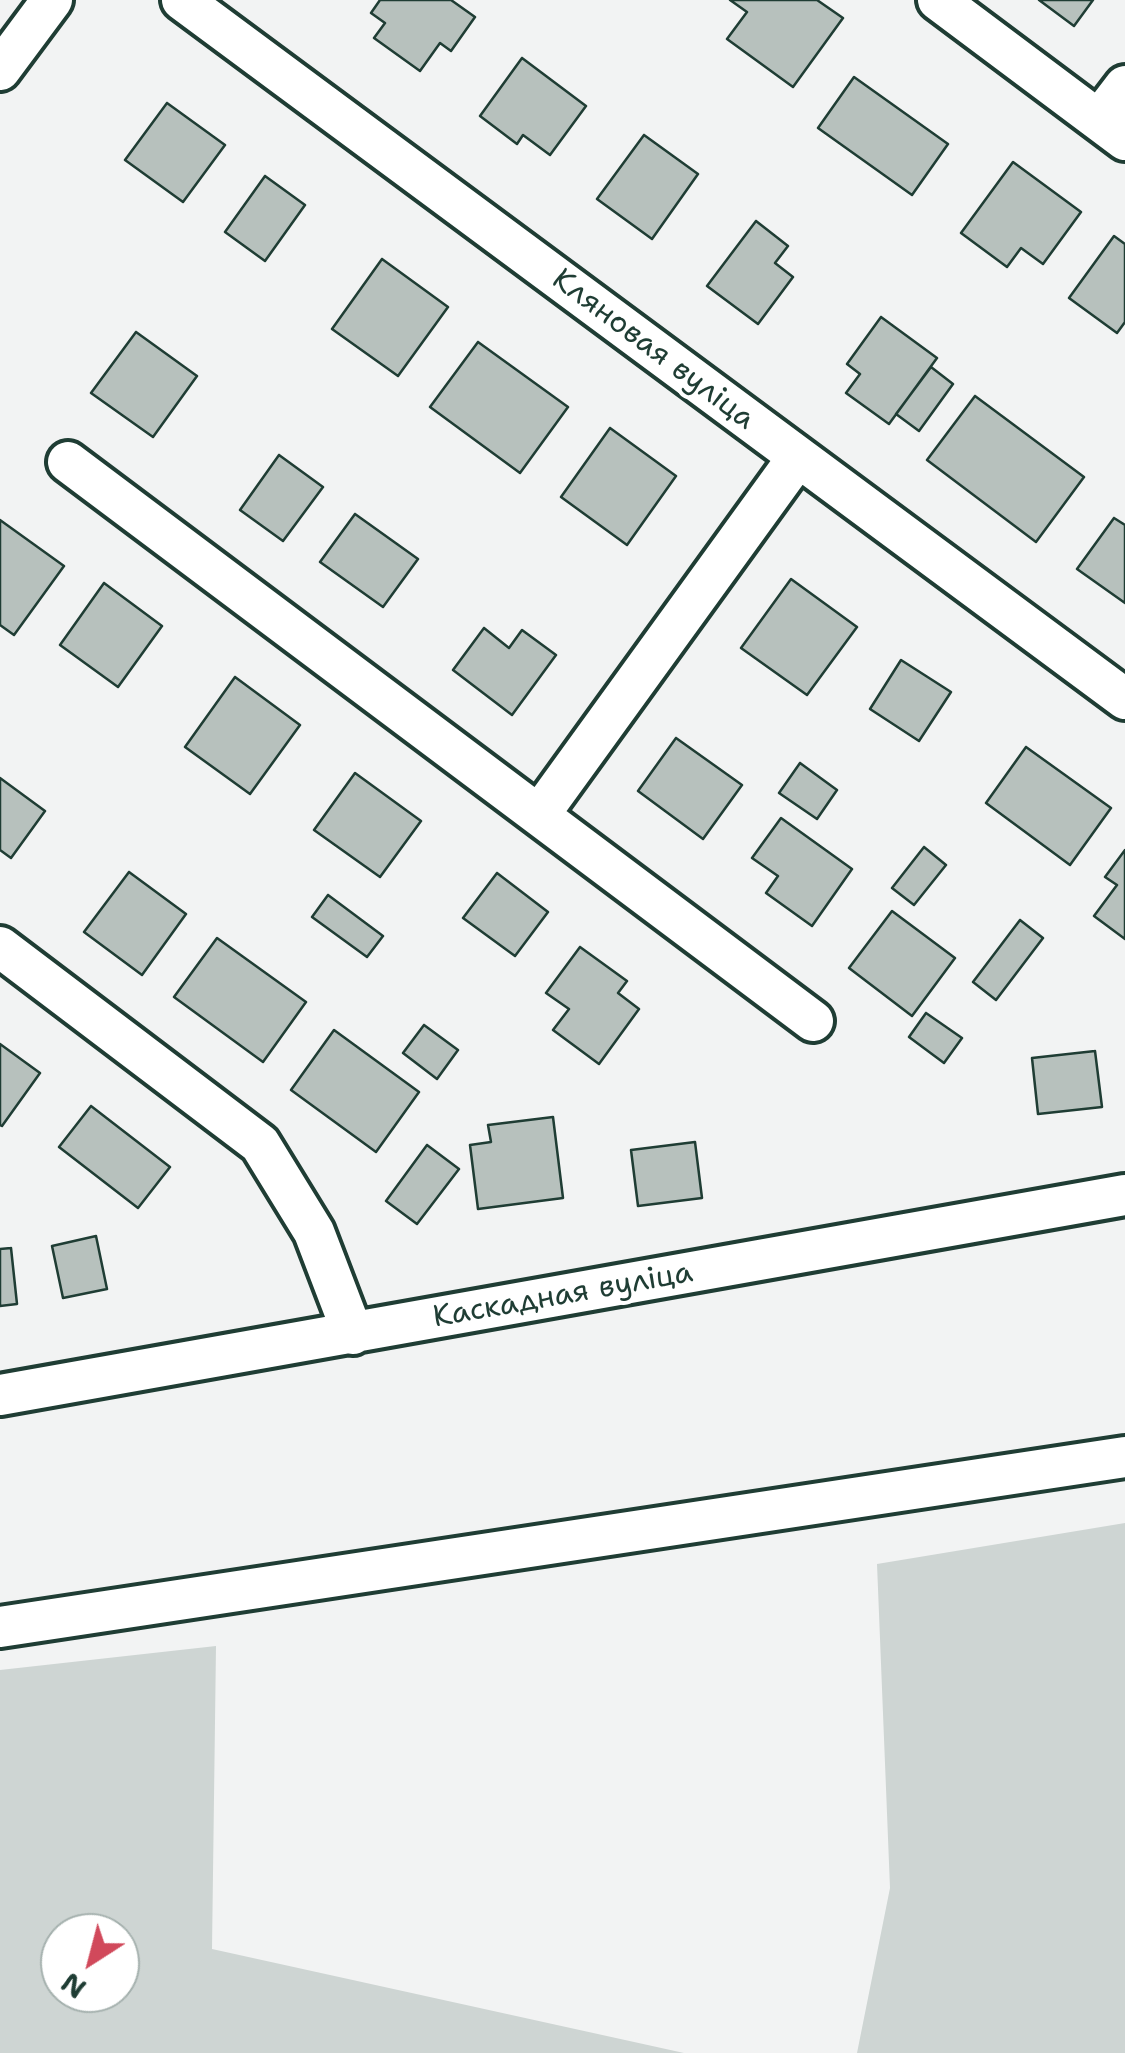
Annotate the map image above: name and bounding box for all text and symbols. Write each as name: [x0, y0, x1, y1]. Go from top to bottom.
street label: Кляновая вуліца: [544, 262, 762, 438]
street label: Каскадная вуліца: [430, 1255, 696, 1337]
north arrow: [40, 1913, 140, 2013]
text: N: [53, 1964, 94, 2008]

